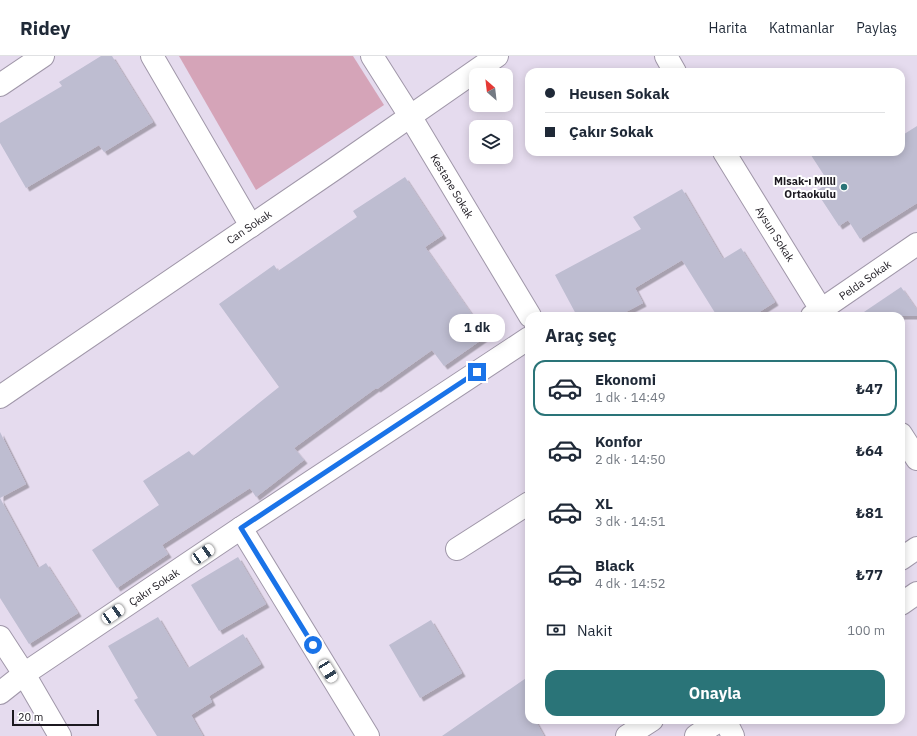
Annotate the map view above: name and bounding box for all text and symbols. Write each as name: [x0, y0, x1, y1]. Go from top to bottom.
text: Ridey: [20, 16, 70, 40]
text: Harita: [709, 19, 747, 37]
text: Katmanlar: [769, 19, 834, 37]
text: Paylaş: [856, 19, 897, 37]
north arrow: [469, 68, 513, 112]
map controls: [469, 68, 513, 164]
text: Heusen Sokak: [569, 84, 669, 103]
button: layers: [469, 120, 513, 164]
text: Çakır Sokak: [569, 122, 654, 141]
street label: Kestane Sokak: [427, 151, 477, 221]
place label: Misak-ı Milli Ortaokulu: [774, 174, 836, 201]
marker: Misak-ı Milli Ortaokulu: [839, 182, 849, 192]
street label: Aysun Sokak: [752, 204, 798, 264]
street label: Can Sokak: [224, 207, 274, 247]
street label: Pelda Sokak: [836, 257, 894, 303]
callout: 1 dk: [449, 314, 505, 342]
text: 1 dk: [464, 319, 490, 336]
text: Araç seç: [545, 324, 617, 347]
route end: [468, 363, 486, 381]
icon: car: [547, 370, 583, 406]
text: Ekonomi: [595, 370, 656, 389]
text: ₺47: [856, 379, 883, 398]
text: 1 dk · 14:49: [595, 389, 666, 406]
icon: car: [547, 432, 583, 468]
text: Konfor: [595, 432, 642, 451]
text: ₺64: [856, 441, 883, 460]
text: 2 dk · 14:50: [595, 451, 666, 468]
icon: car: [547, 494, 583, 530]
text: XL: [595, 494, 613, 513]
text: ₺81: [856, 503, 883, 522]
text: 3 dk · 14:51: [595, 513, 666, 530]
car: [190, 542, 216, 566]
icon: car: [547, 556, 583, 592]
text: Black: [595, 556, 635, 575]
street label: Çakır Sokak: [126, 565, 182, 609]
text: ₺77: [856, 565, 883, 584]
text: 4 dk · 14:52: [595, 575, 666, 592]
car: [100, 602, 126, 626]
icon: cash: [545, 619, 567, 641]
text: Nakit: [577, 621, 613, 640]
text: 100 m: [847, 622, 885, 639]
route start: [304, 636, 322, 654]
car: [317, 658, 339, 684]
button: Onayla: [545, 670, 885, 716]
scale bar: [12, 708, 99, 727]
text: 20 m: [18, 710, 43, 724]

